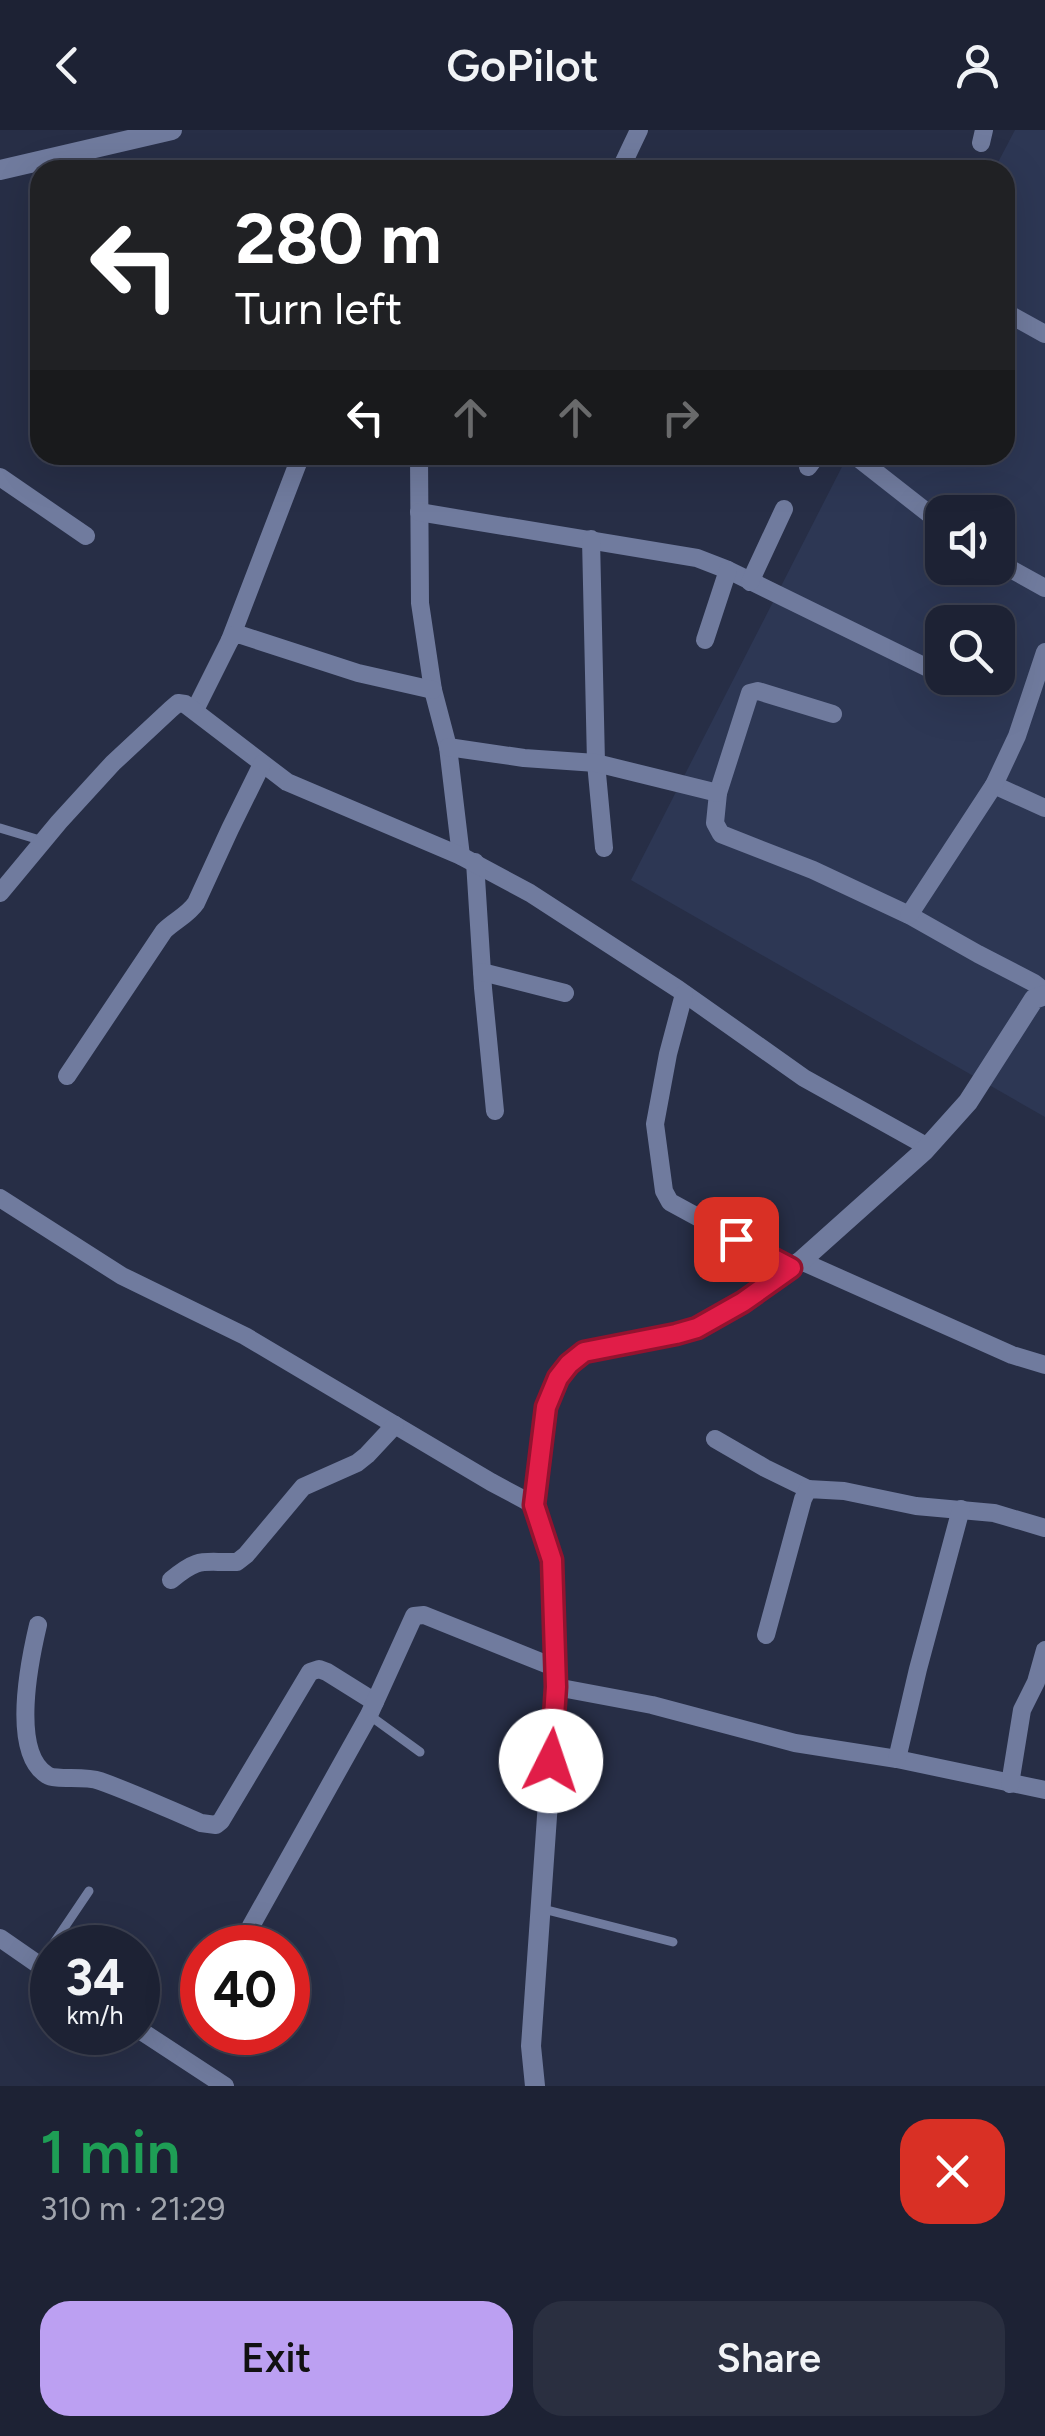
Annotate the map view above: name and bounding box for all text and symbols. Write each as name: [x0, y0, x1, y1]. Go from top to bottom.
icon: back: [40, 38, 95, 93]
text: GoPilot: [446, 38, 599, 92]
icon: person: [950, 38, 1005, 93]
text: 280 m: [235, 196, 441, 281]
icon: left: [70, 200, 200, 330]
text: Turn left: [235, 281, 402, 335]
icon: left: [338, 390, 393, 445]
icon: ahead: [443, 390, 498, 445]
icon: ahead: [548, 390, 603, 445]
icon: right: [653, 390, 708, 445]
map controls: [925, 495, 1015, 695]
button: sound: [925, 495, 1015, 585]
button: search: [925, 605, 1015, 695]
pin: [694, 1197, 779, 1282]
icon: arrive: [709, 1212, 764, 1267]
position arrow: [499, 1709, 603, 1813]
speed limit sign: 40: [180, 1925, 310, 2055]
text: 34: [65, 1947, 125, 2008]
text: km/h: [66, 2000, 124, 2030]
text: 1 min: [40, 2116, 180, 2188]
button: close: [900, 2119, 1005, 2224]
text: 310 m · 21:29: [40, 2190, 225, 2228]
button: Exit: [40, 2301, 513, 2416]
button: Share: [533, 2301, 1005, 2416]

